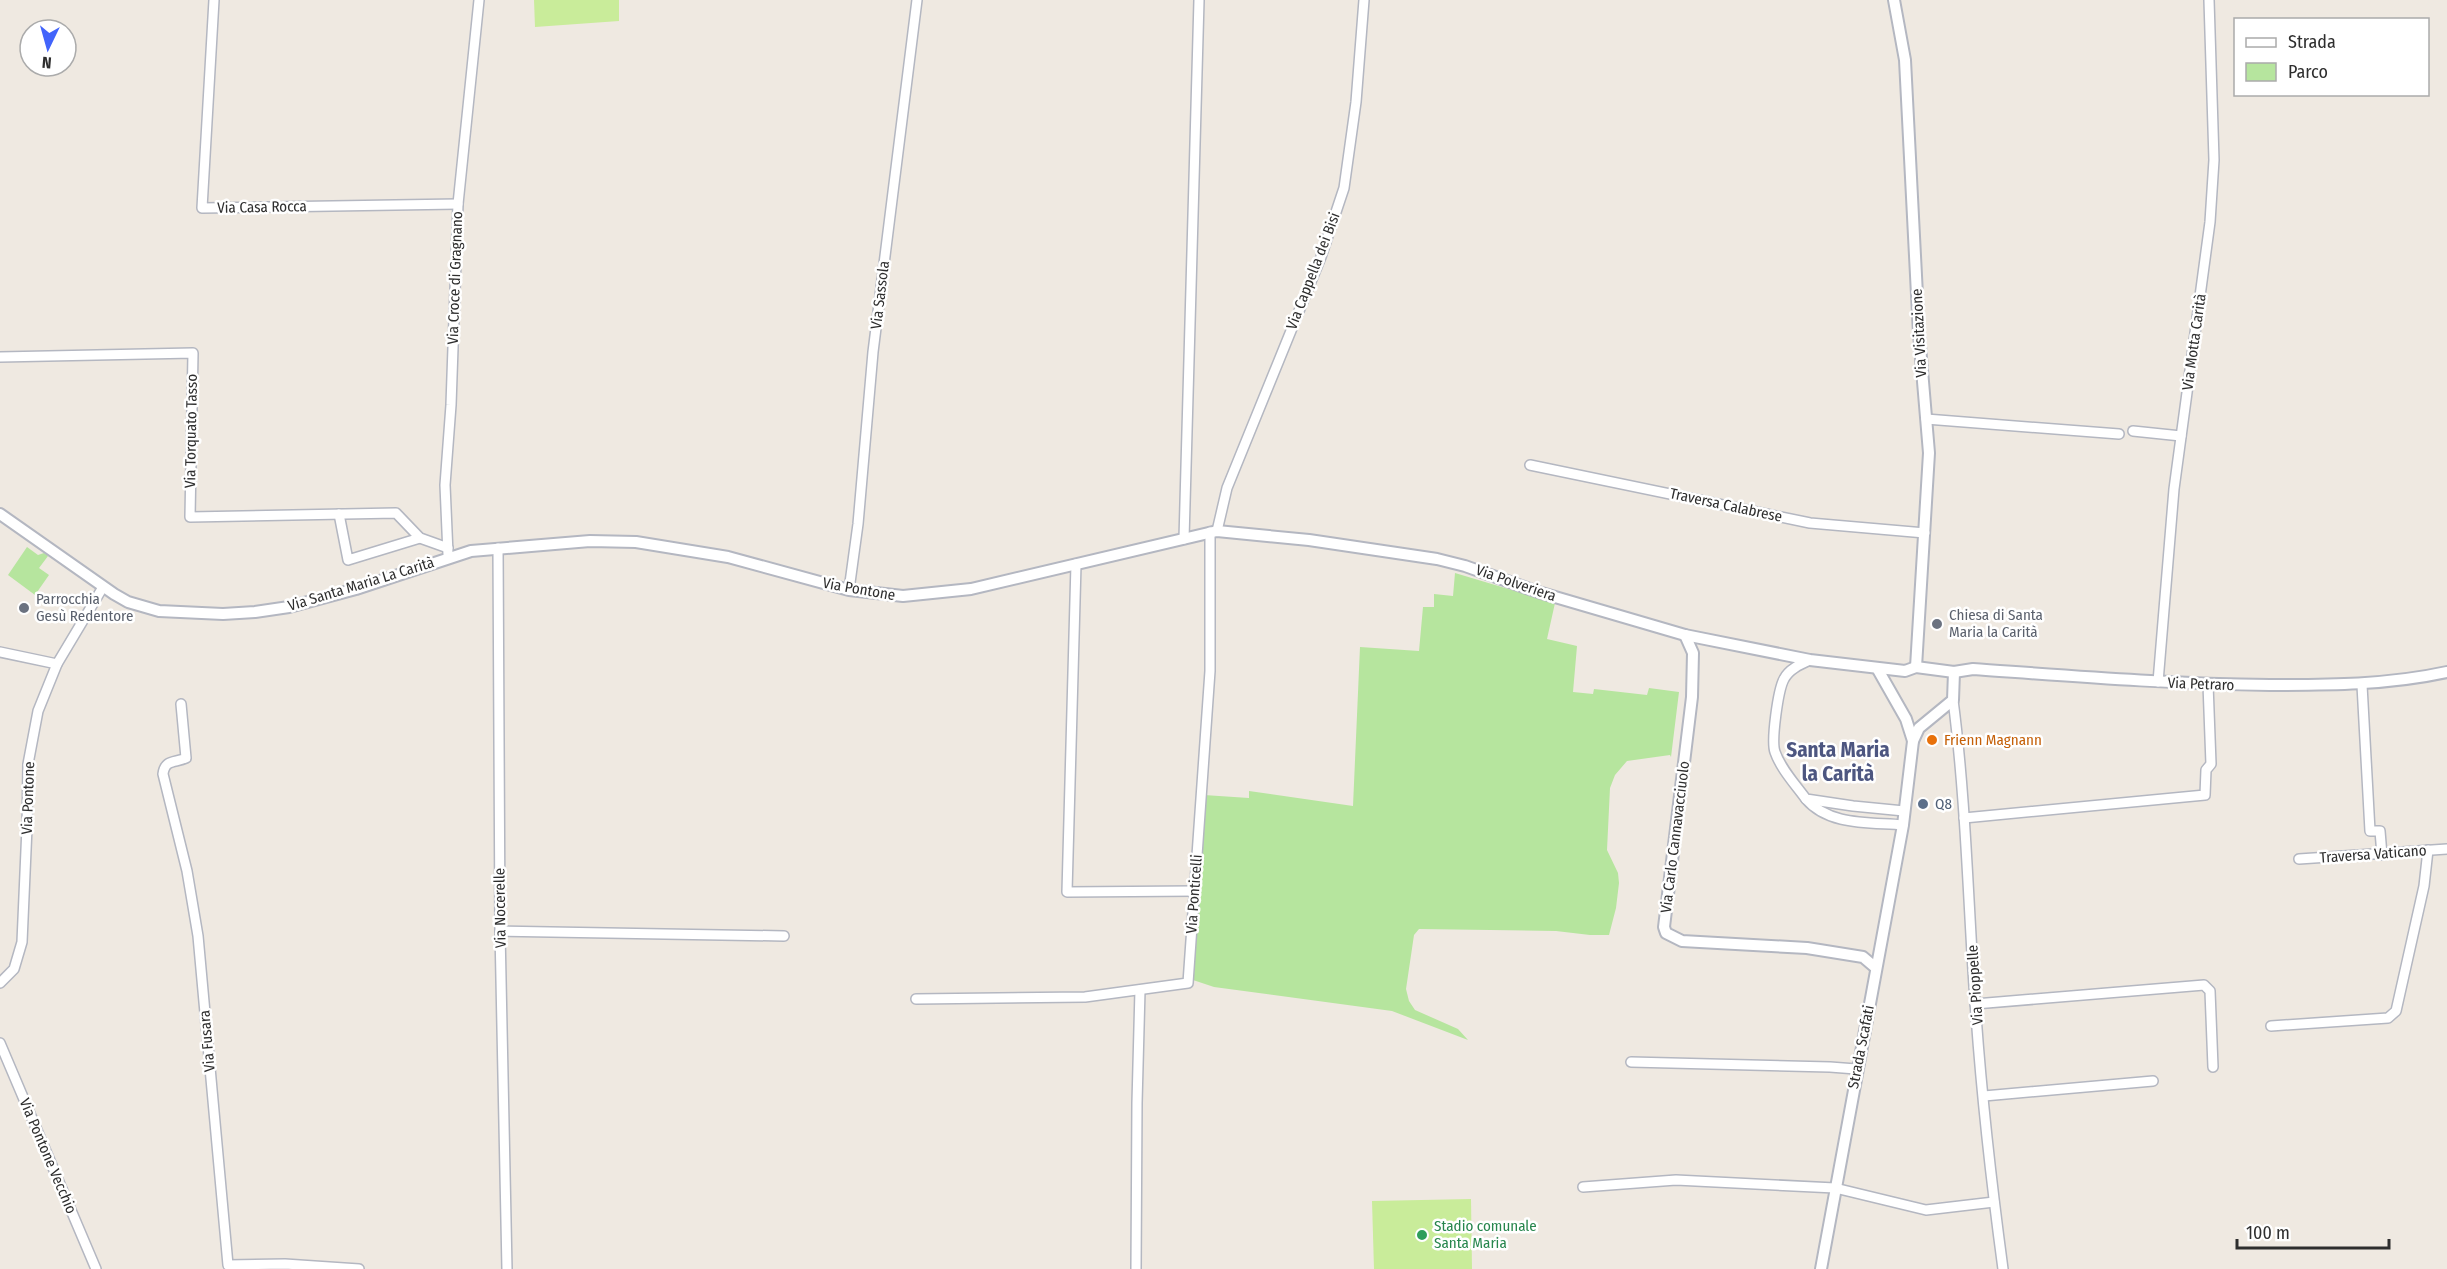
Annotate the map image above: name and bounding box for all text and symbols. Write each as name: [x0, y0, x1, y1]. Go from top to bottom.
north arrow: [18, 18, 78, 78]
legend: [2234, 18, 2429, 96]
text: Strada: [2288, 31, 2336, 53]
text: N: [41, 53, 52, 72]
text: Parco: [2288, 61, 2328, 83]
street label: Via Casa Rocca: [217, 197, 307, 217]
street label: Via Cappella dei Bisi: [1282, 210, 1344, 332]
street label: Via Croce di Gragnano: [444, 211, 466, 345]
street label: Via Sassola: [867, 260, 893, 330]
street label: Via Visitazione: [1908, 288, 1930, 378]
street label: Via Motta Carità: [2178, 293, 2210, 391]
street label: Via Torquato Tasso: [181, 374, 201, 488]
street label: Traversa Calabrese: [1668, 484, 1784, 526]
street label: Via Santa Maria La Carità: [286, 553, 436, 615]
street label: Via Polveriera: [1473, 561, 1559, 605]
street label: Via Pontone: [821, 574, 897, 604]
place label: Parrocchia Gesù Redentore: [36, 590, 133, 625]
marker: Parrocchia Gesù Redentore: [17, 601, 31, 615]
place label: Chiesa di Santa Maria la Carità: [1949, 606, 2043, 641]
marker: Chiesa di Santa Maria la Carità: [1930, 617, 1944, 631]
street label: Via Petraro: [2167, 674, 2235, 694]
place label: Frienn Magnann: [1944, 731, 2042, 749]
marker: Frienn Magnann: [1925, 733, 1939, 747]
district label: Santa Maria la Carità: [1786, 737, 1890, 787]
street label: Via Carlo Cannavacciuolo: [1657, 760, 1693, 914]
street label: Via Pontone: [18, 761, 38, 835]
place label: Q8: [1935, 795, 1952, 813]
marker: Q8: [1916, 797, 1930, 811]
street label: Traversa Vaticano: [2319, 841, 2427, 867]
street label: Via Ponticelli: [1182, 854, 1206, 934]
street label: Via Nocerelle: [490, 868, 510, 948]
street label: Via Pioppelle: [1963, 944, 1987, 1026]
street label: Strada Scafati: [1844, 1004, 1878, 1090]
street label: Via Fusara: [195, 1009, 219, 1073]
street label: Via Pontone Vecchio: [16, 1096, 80, 1217]
scale bar: [2237, 1212, 2388, 1250]
place label: Stadio comunale Santa Maria: [1434, 1217, 1537, 1252]
text: 100 m: [2246, 1222, 2290, 1244]
marker: Stadio comunale Santa Maria: [1415, 1228, 1429, 1242]

